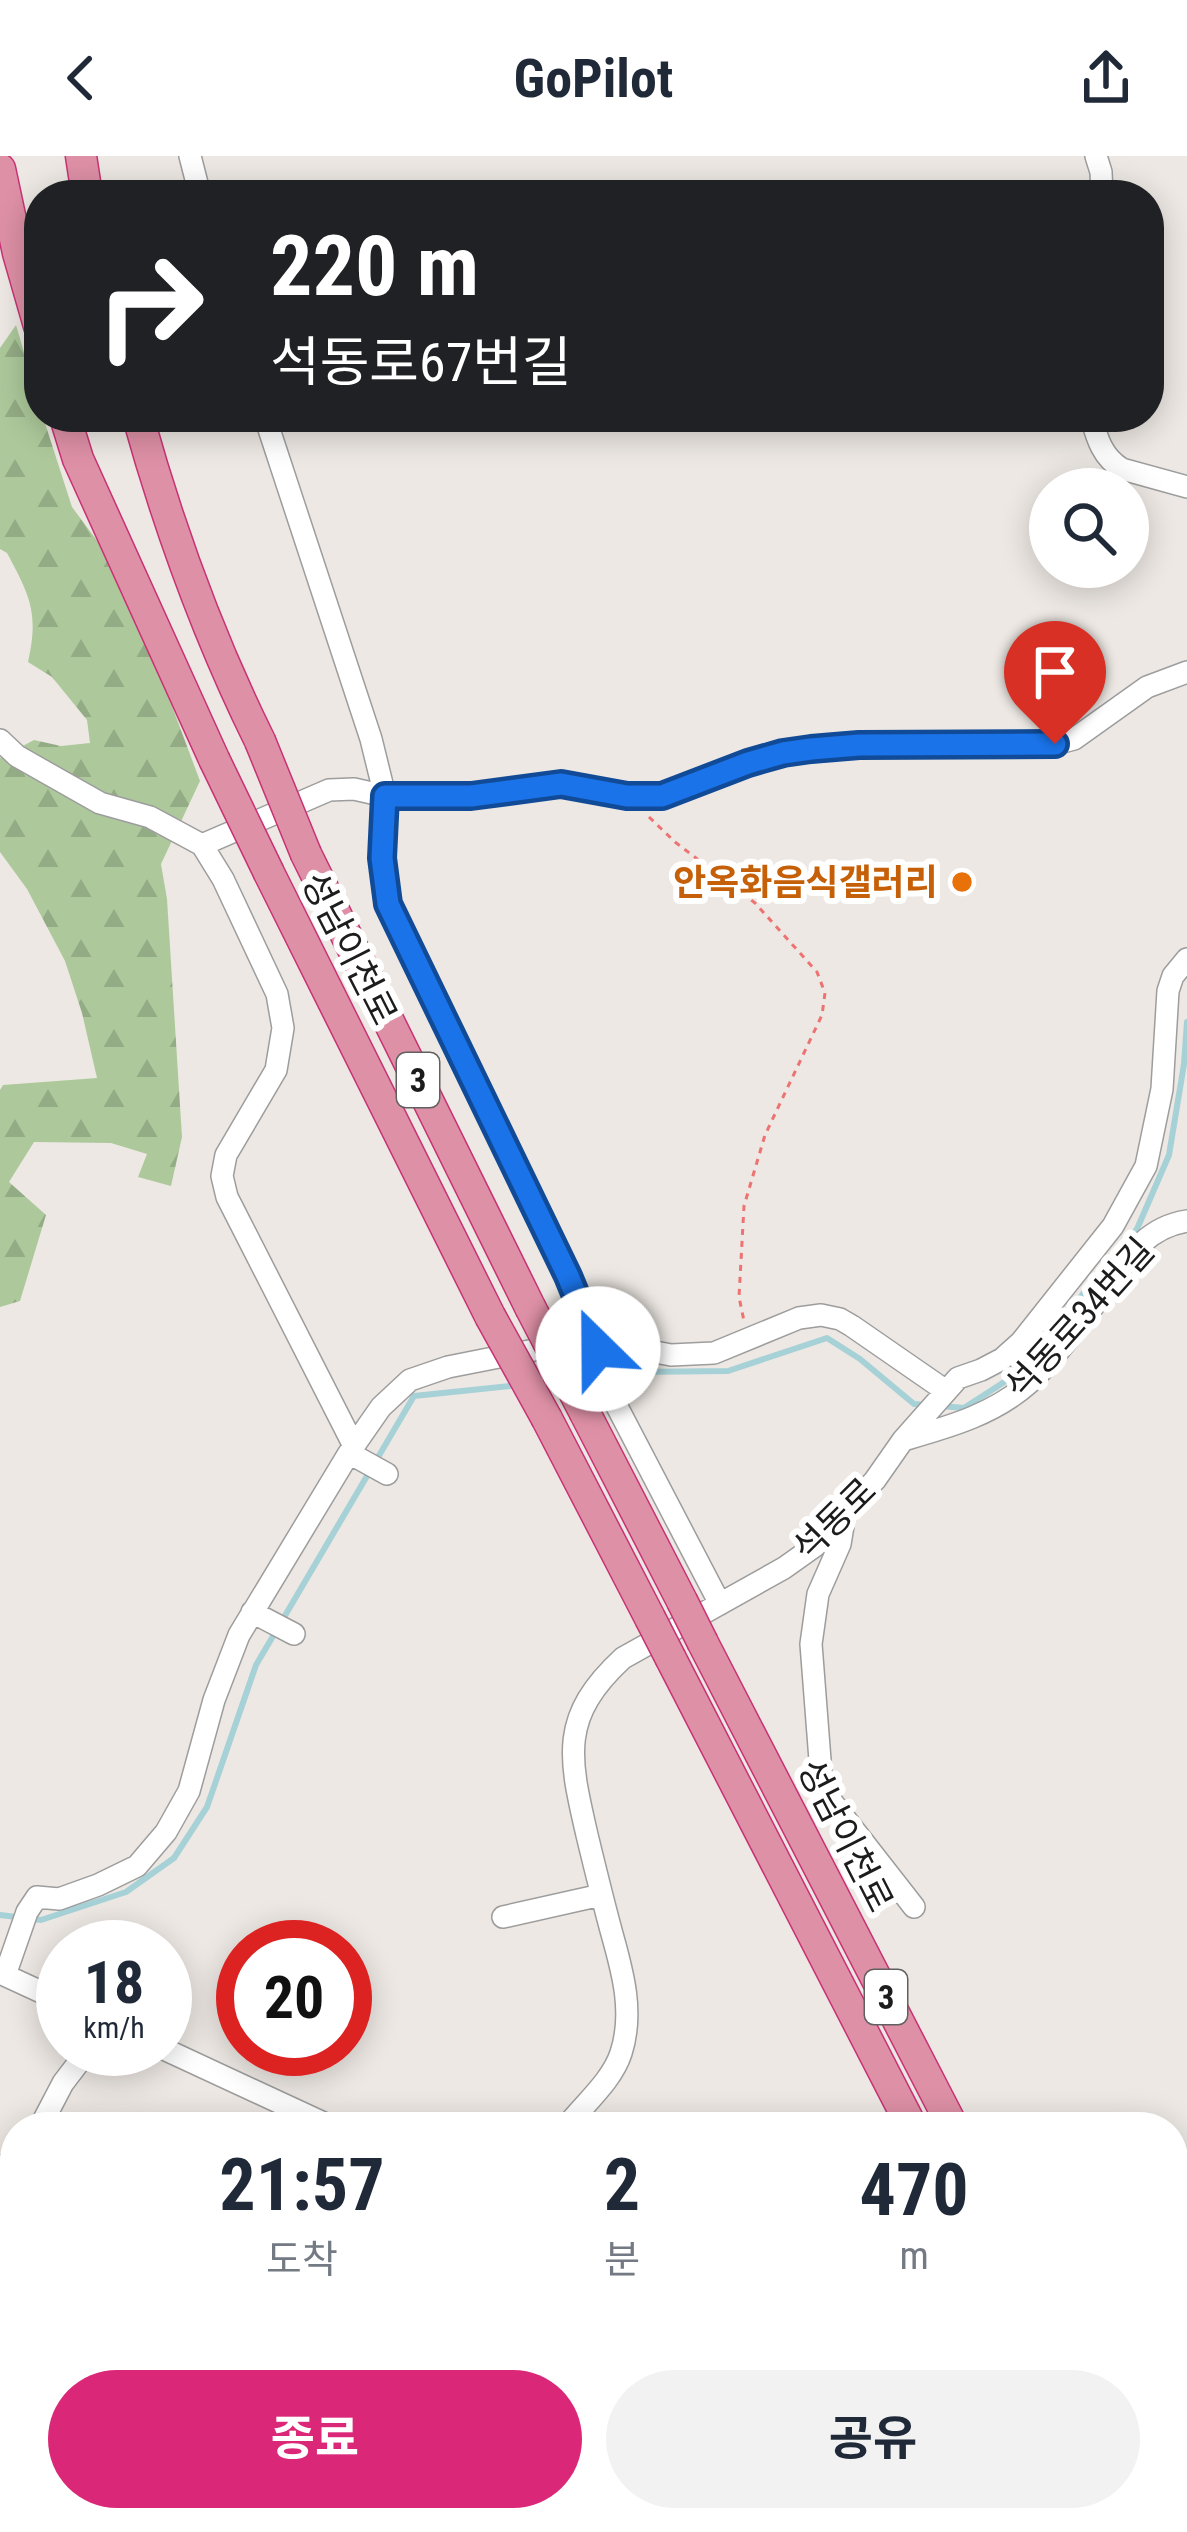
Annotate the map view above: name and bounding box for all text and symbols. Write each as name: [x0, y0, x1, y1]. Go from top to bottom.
icon: back: [48, 45, 114, 111]
icon: share: [1073, 45, 1139, 111]
text: GoPilot: [514, 47, 673, 110]
text: 220 m: [270, 217, 479, 316]
icon: right: [72, 228, 228, 384]
text: 석동로67번길: [270, 331, 572, 394]
map controls: [1029, 468, 1149, 588]
button: search: [1029, 468, 1149, 588]
pin: [1004, 621, 1106, 744]
icon: arrive: [1022, 639, 1088, 705]
place label: 안옥화음식갤러리: [673, 862, 938, 904]
street label: 성남이천로: [293, 865, 405, 1032]
marker: 안옥화음식갤러리: [949, 869, 975, 895]
road number: 3: [397, 1053, 439, 1107]
street label: 석동로34번길: [997, 1230, 1163, 1407]
position arrow: [535, 1286, 661, 1412]
street label: 석동로: [785, 1470, 885, 1570]
street label: 성남이천로: [789, 1752, 901, 1919]
speed limit sign: 20: [216, 1920, 372, 2076]
text: 18: [84, 1947, 144, 2018]
road number: 3: [865, 1970, 907, 2024]
text: km/h: [83, 2010, 145, 2045]
text: 21:57: [219, 2143, 385, 2228]
text: 2: [604, 2143, 640, 2228]
text: 470: [860, 2148, 969, 2233]
text: m: [899, 2233, 929, 2279]
text: 도착: [266, 2237, 338, 2283]
text: 분: [604, 2237, 640, 2283]
button: 종료: [48, 2370, 582, 2508]
button: 공유: [606, 2370, 1140, 2508]

